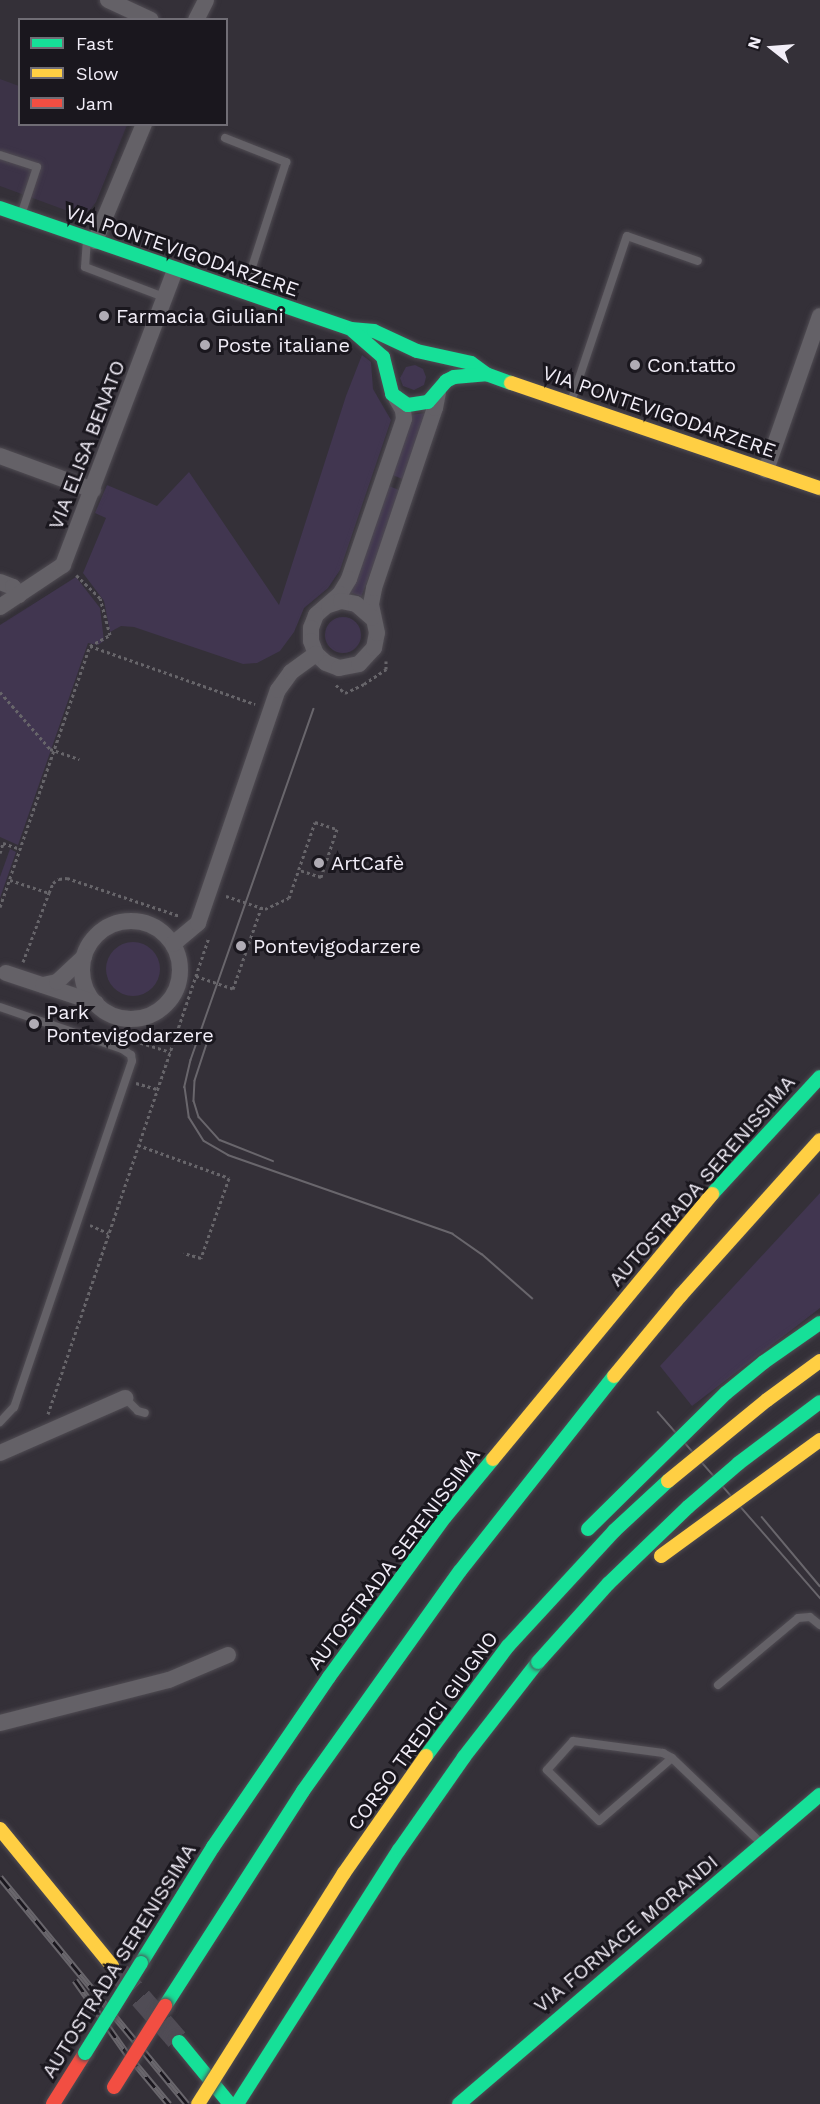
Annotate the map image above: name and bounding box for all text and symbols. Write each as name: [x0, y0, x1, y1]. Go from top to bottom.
legend: [18, 18, 228, 126]
north arrow: [742, 18, 802, 78]
text: Fast: [76, 33, 113, 54]
text: N: [743, 34, 765, 51]
text: Slow: [76, 63, 119, 84]
text: Jam: [76, 93, 113, 114]
street label: VIA PONTEVIGODARZERE: [62, 200, 302, 302]
place label: Farmacia Giuliani: [116, 304, 284, 328]
marker: Farmacia Giuliani: [97, 309, 111, 323]
place label: Poste italiane: [217, 333, 350, 357]
marker: Poste italiane: [198, 338, 212, 352]
place label: Con.tatto: [647, 353, 736, 377]
street label: VIA ELISA BENATO: [43, 356, 131, 534]
marker: Con.tatto: [628, 358, 642, 372]
street label: VIA PONTEVIGODARZERE: [539, 361, 779, 463]
place label: ArtCafè: [331, 851, 404, 875]
marker: ArtCafè: [312, 856, 326, 870]
place label: Pontevigodarzere: [253, 934, 421, 958]
marker: Pontevigodarzere: [234, 939, 248, 953]
place label: Park Pontevigodarzere: [46, 1000, 214, 1047]
marker: Park Pontevigodarzere: [27, 1017, 41, 1031]
street label: AUTOSTRADA SERENISSIMA: [604, 1070, 800, 1292]
street label: AUTOSTRADA SERENISSIMA: [302, 1443, 486, 1675]
street label: CORSO TREDICI GIUGNO: [343, 1627, 503, 1835]
street label: AUTOSTRADA SERENISSIMA: [37, 1839, 201, 2083]
street label: VIA FORNACE MORANDI: [529, 1850, 723, 2018]

